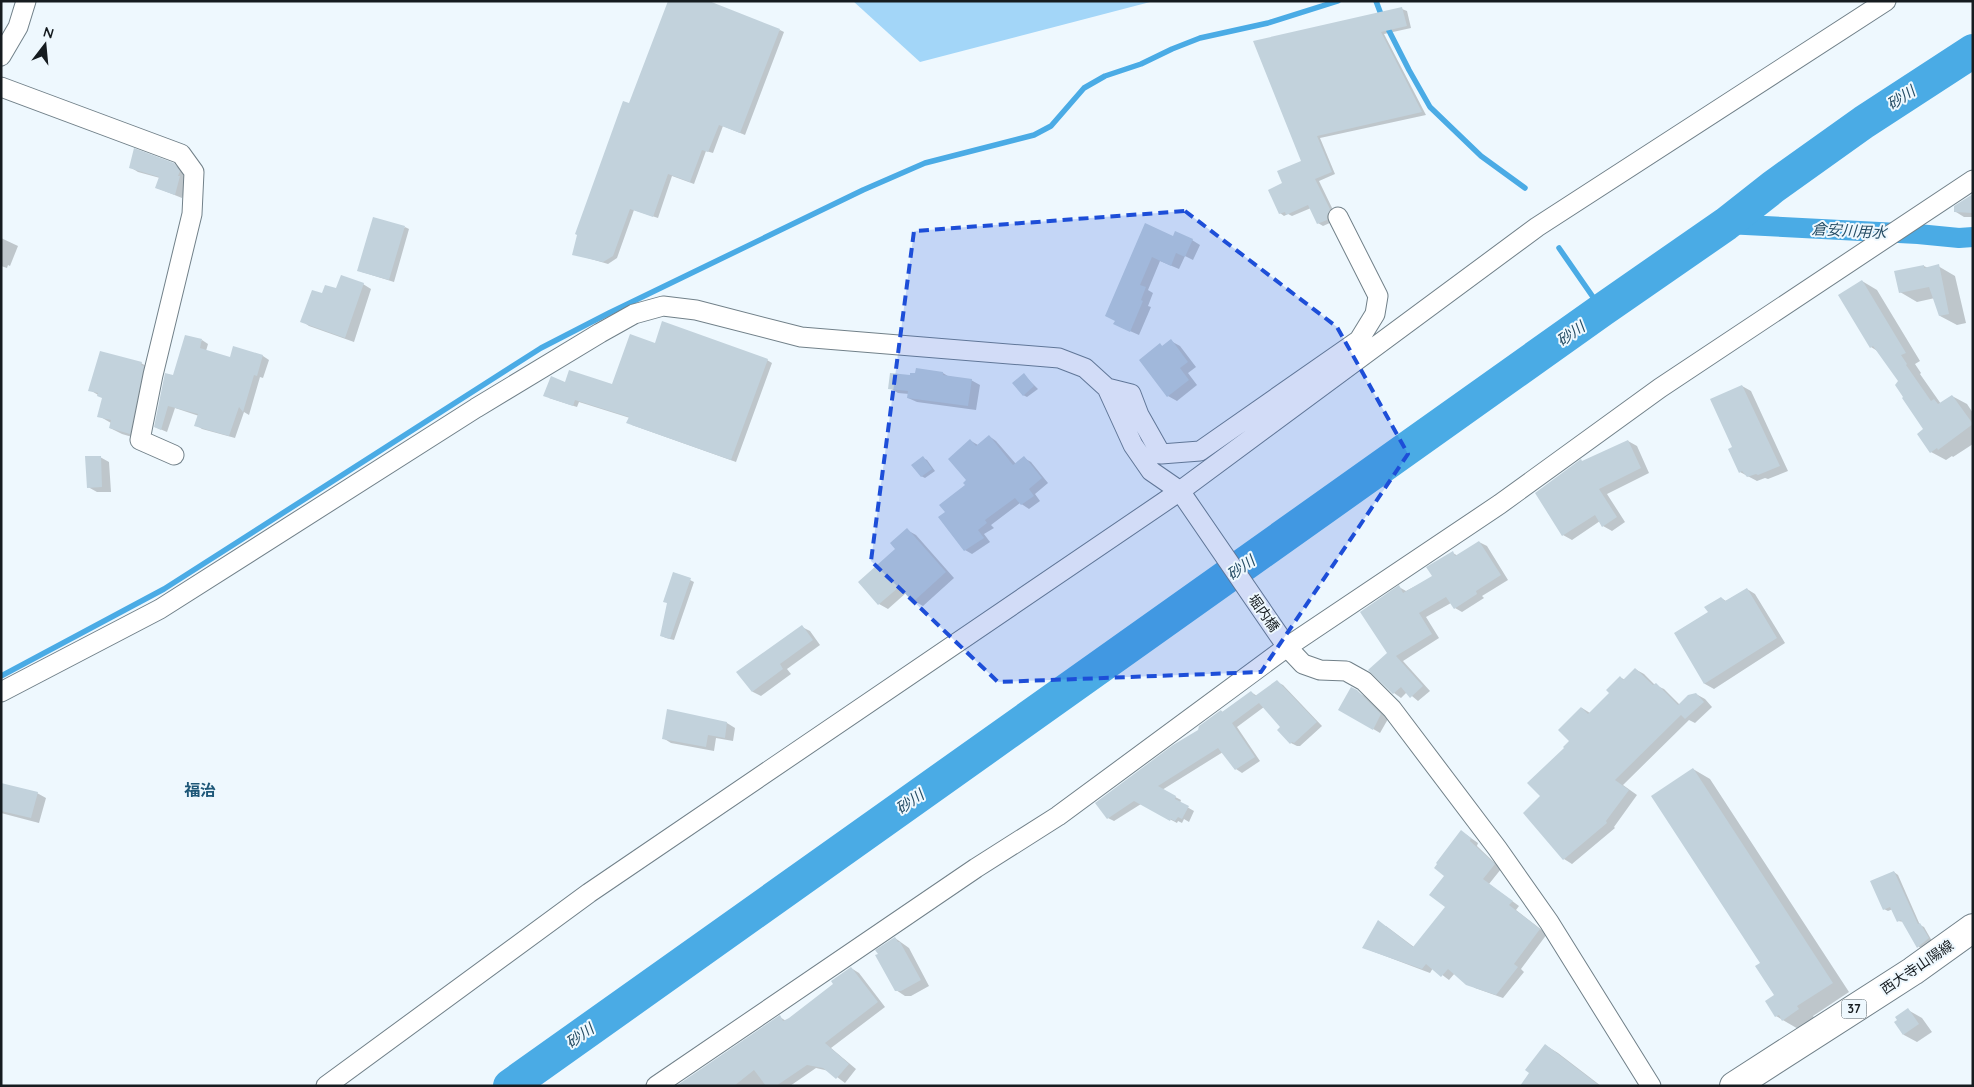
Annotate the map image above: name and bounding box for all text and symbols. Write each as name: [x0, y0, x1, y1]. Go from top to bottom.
north arrow: [20, 20, 70, 70]
text: N: [41, 22, 56, 43]
water label: 砂川: [1883, 80, 1920, 114]
water label: 倉安川用水: [1811, 219, 1889, 242]
water label: 砂川: [1553, 316, 1590, 350]
water label: 砂川: [1223, 550, 1260, 584]
street label: 堀内橋: [1245, 591, 1283, 635]
district label: 福治: [184, 780, 216, 800]
water label: 砂川: [892, 784, 929, 818]
street label: 西大寺山陽線: [1877, 936, 1957, 998]
road number: 37: [1842, 1000, 1866, 1019]
water label: 砂川: [562, 1018, 599, 1052]

